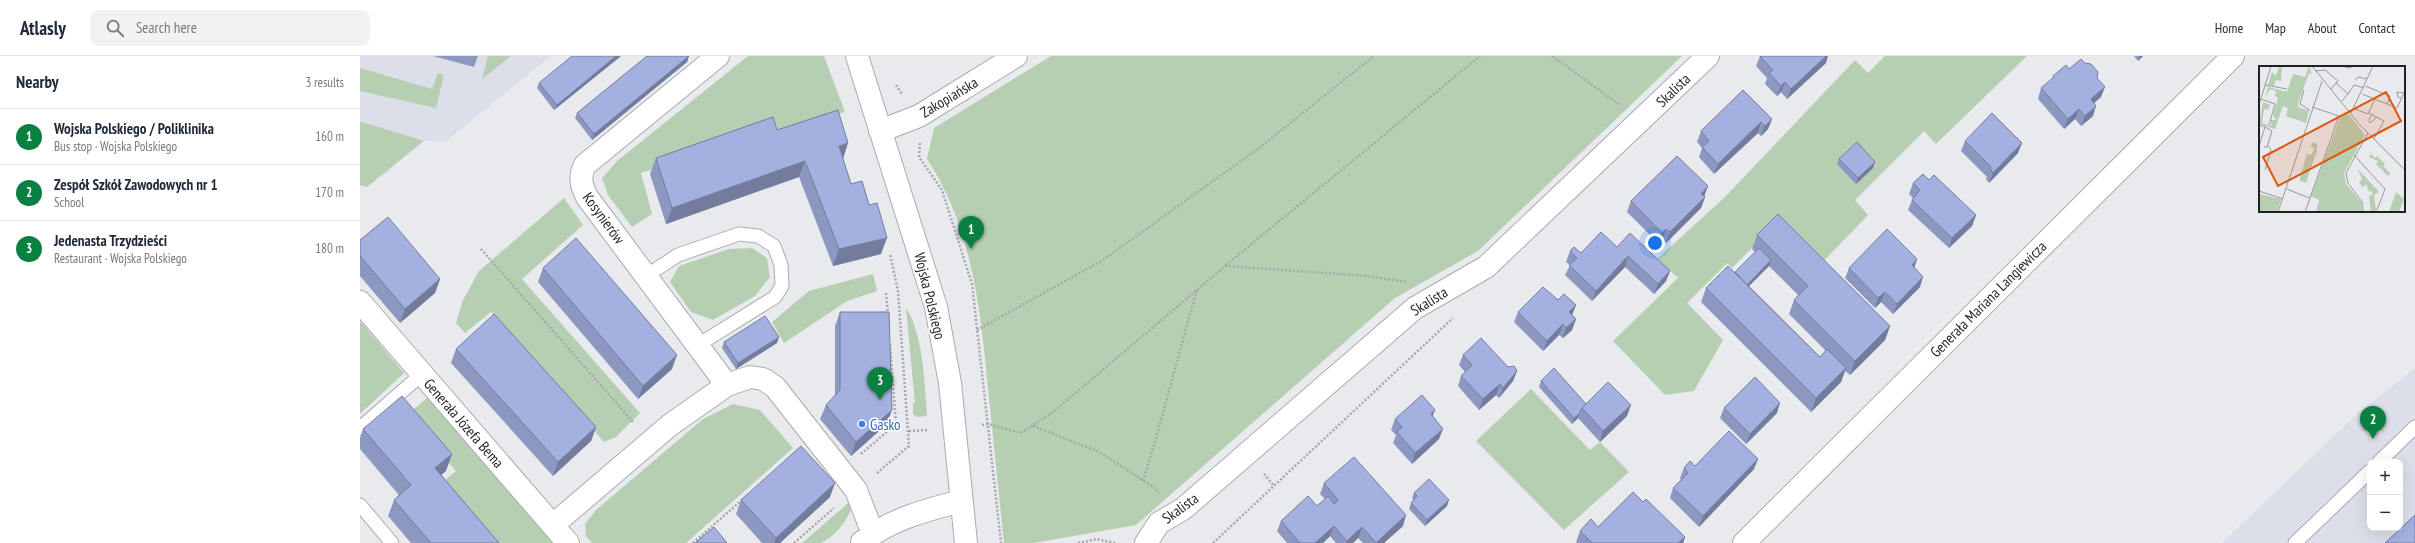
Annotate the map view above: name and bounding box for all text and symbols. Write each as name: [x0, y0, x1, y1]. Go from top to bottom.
search box: [90, 10, 370, 46]
text: Atlasly: [20, 16, 66, 40]
icon: search: [104, 17, 126, 39]
text: Search here: [136, 18, 197, 37]
text: Home: [2215, 19, 2243, 37]
text: Map: [2265, 19, 2286, 37]
text: About: [2308, 19, 2337, 37]
text: Contact: [2359, 19, 2395, 37]
inset map: [2259, 66, 2405, 212]
street label: Skalista: [1652, 69, 1694, 111]
text: Nearby: [16, 71, 59, 93]
street label: Zakopiańska: [917, 72, 981, 122]
text: 3 results: [305, 74, 344, 91]
text: Wojska Polskiego / Poliklinika: [54, 119, 214, 138]
text: 1: [26, 128, 32, 145]
text: 160 m: [315, 128, 344, 145]
text: Bus stop · Wojska Polskiego: [54, 138, 177, 155]
text: Zespół Szkół Zawodowych nr 1: [54, 175, 218, 194]
text: 2: [26, 184, 32, 201]
text: 170 m: [315, 184, 344, 201]
street label: Kosynierów: [579, 188, 629, 248]
text: School: [54, 194, 84, 211]
pin: 1: [958, 216, 984, 249]
text: Jedenasta Trzydzieści: [54, 231, 167, 250]
your location: [1645, 233, 1665, 253]
street label: Generała Mariana Langiewicza: [1926, 237, 2050, 361]
text: 3: [26, 240, 32, 257]
text: 180 m: [315, 240, 344, 257]
text: Restaurant · Wojska Polskiego: [54, 250, 187, 267]
street label: Wojska Polskiego: [910, 251, 950, 341]
street label: Skalista: [1407, 282, 1451, 320]
pin: 3: [867, 367, 893, 400]
street label: Generała Józefa Bema: [420, 374, 508, 472]
pin: 2: [2360, 406, 2386, 439]
place label: Gasko: [870, 415, 901, 434]
marker: Gasko: [857, 419, 867, 429]
map controls: [2367, 459, 2403, 531]
button: +: [2367, 459, 2403, 495]
street label: Skalista: [1158, 489, 1202, 527]
button: −: [2367, 495, 2403, 531]

